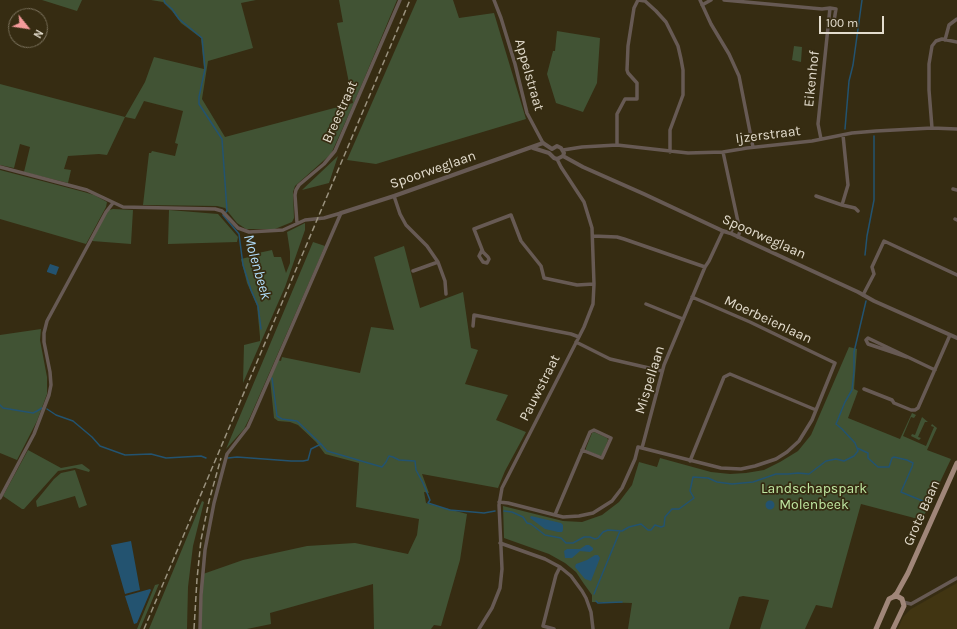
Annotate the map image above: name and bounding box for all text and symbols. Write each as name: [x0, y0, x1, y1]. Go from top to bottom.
north arrow: [8, 8, 48, 48]
scale bar: [821, 8, 886, 34]
text: 100 m: [826, 16, 858, 30]
text: N: [30, 27, 46, 40]
street label: Appelstraat: [511, 37, 547, 113]
street label: Eikenhof: [801, 50, 823, 108]
street label: Breestraat: [319, 78, 361, 146]
street label: Ijzerstraat: [734, 123, 802, 147]
street label: Spoorweglaan: [388, 147, 478, 193]
street label: Spoorweglaan: [719, 211, 809, 263]
water label: Molenbeek: [239, 232, 275, 302]
street label: Moerbeienlaan: [721, 292, 815, 348]
street label: Mispellaan: [632, 344, 668, 416]
street label: Pauwstraat: [516, 352, 564, 424]
street label: Grote Baan: [900, 478, 944, 548]
park label: Landschapspark Molenbeek: [761, 481, 867, 514]

